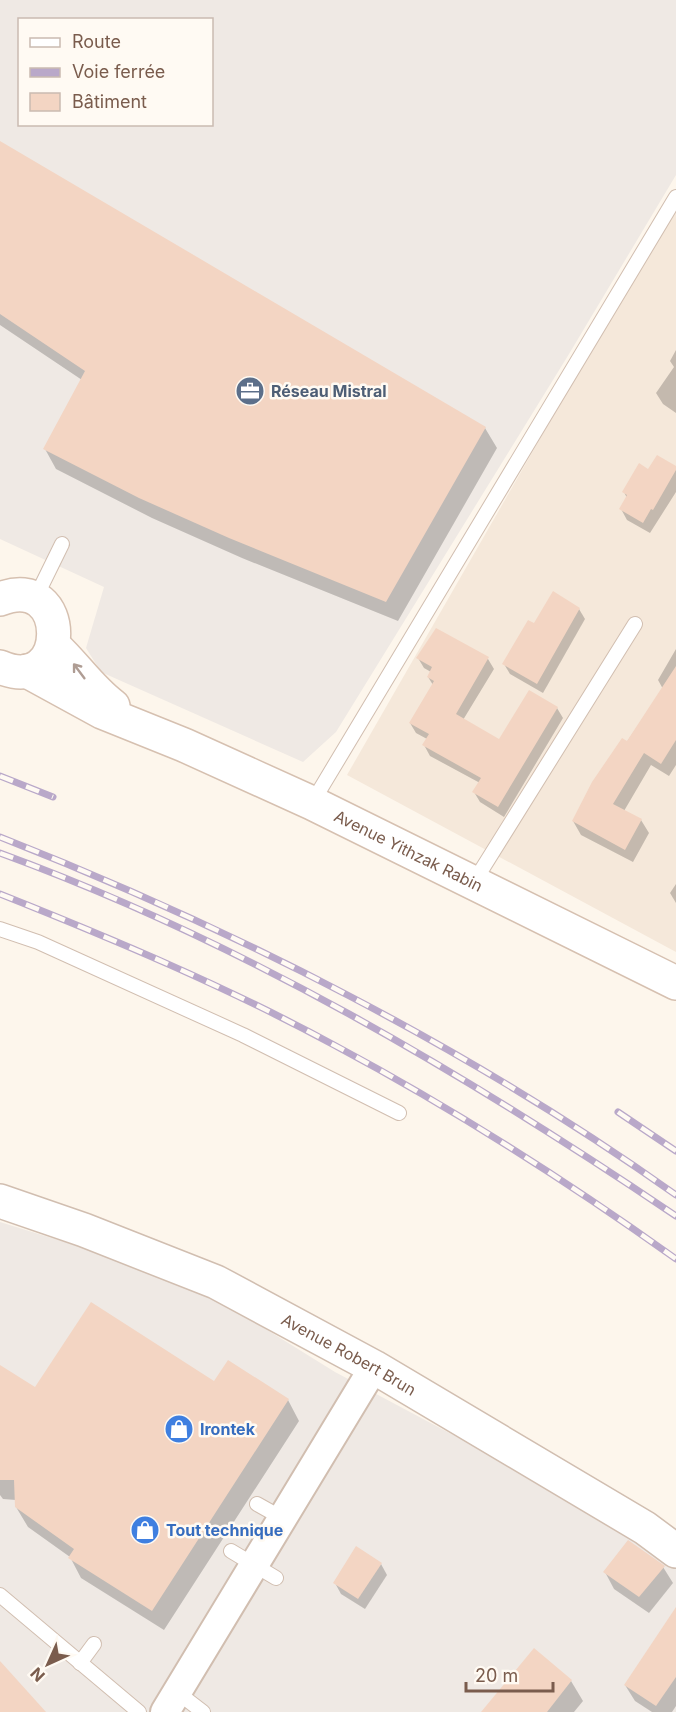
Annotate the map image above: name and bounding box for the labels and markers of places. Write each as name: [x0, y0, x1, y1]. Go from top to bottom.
office icon: Réseau Mistral: [234, 375, 266, 407]
place label: Réseau Mistral: [271, 381, 387, 401]
shop icon: Irontek: [163, 1413, 195, 1445]
place label: Irontek: [200, 1419, 256, 1439]
shop icon: Tout technique: [129, 1514, 161, 1546]
place label: Tout technique: [166, 1520, 283, 1540]

